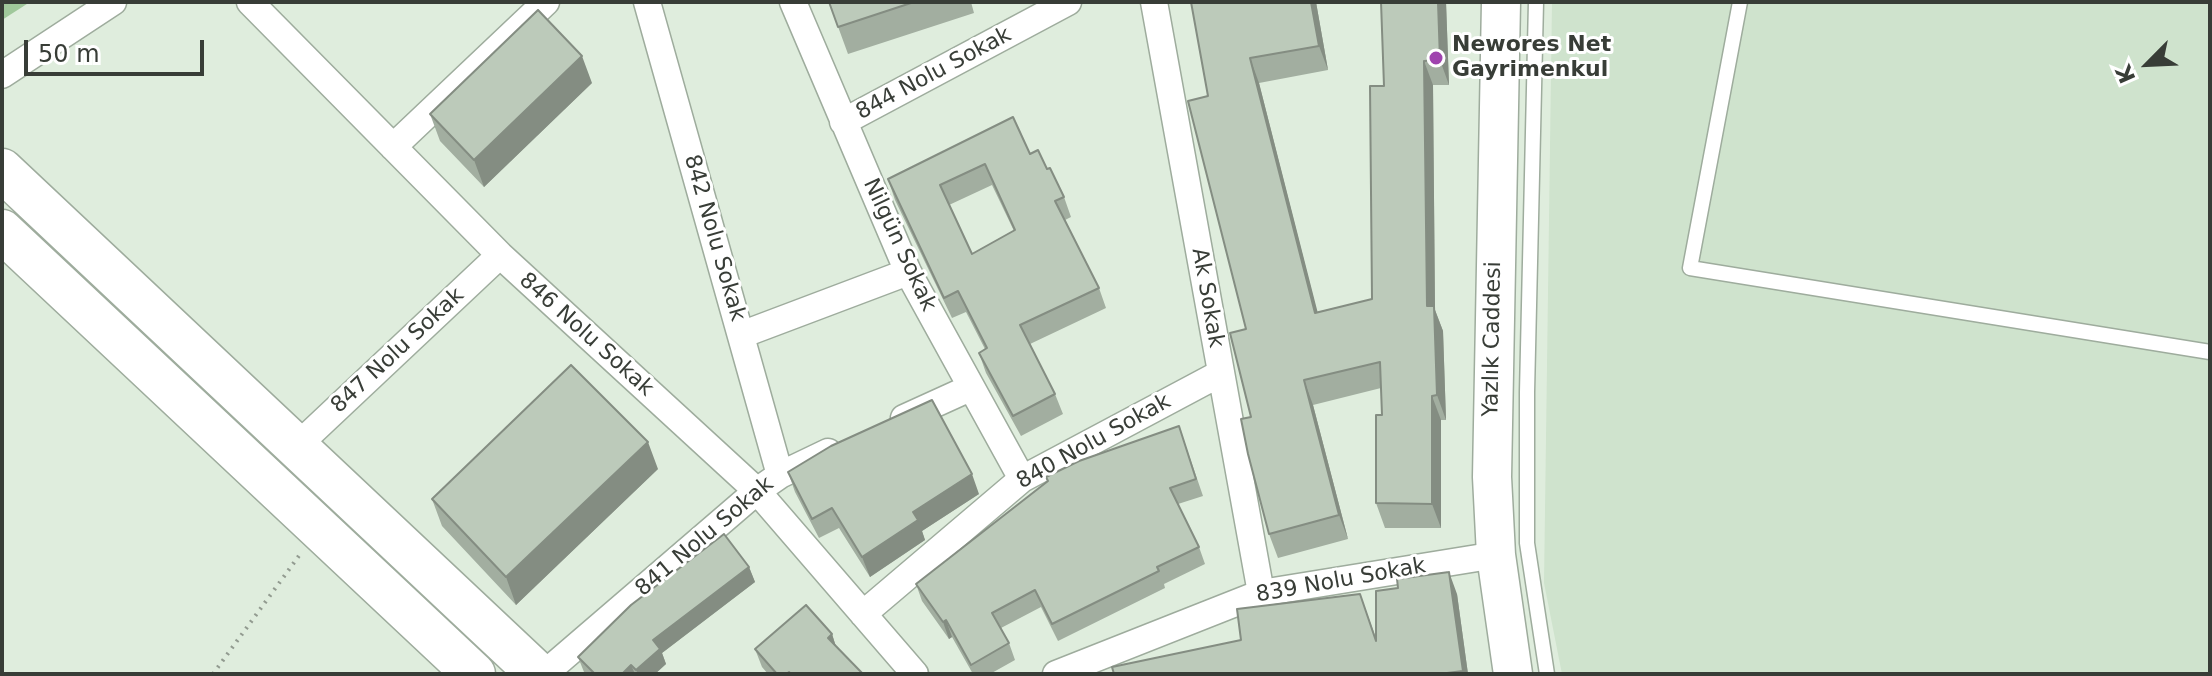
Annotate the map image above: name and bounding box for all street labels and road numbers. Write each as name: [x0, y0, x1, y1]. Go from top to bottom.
street label: 844 Nolu Sokak: [852, 22, 1016, 126]
street label: 842 Nolu Sokak: [678, 152, 750, 324]
street label: Nilgün Sokak: [857, 174, 941, 316]
street label: Ak Sokak: [1185, 246, 1229, 350]
street label: Yazlık Caddesi: [1478, 261, 1508, 417]
street label: 846 Nolu Sokak: [513, 268, 659, 402]
street label: 847 Nolu Sokak: [326, 283, 470, 419]
street label: 840 Nolu Sokak: [1012, 389, 1176, 495]
street label: 841 Nolu Sokak: [631, 472, 779, 602]
street label: 839 Nolu Sokak: [1254, 553, 1428, 609]

